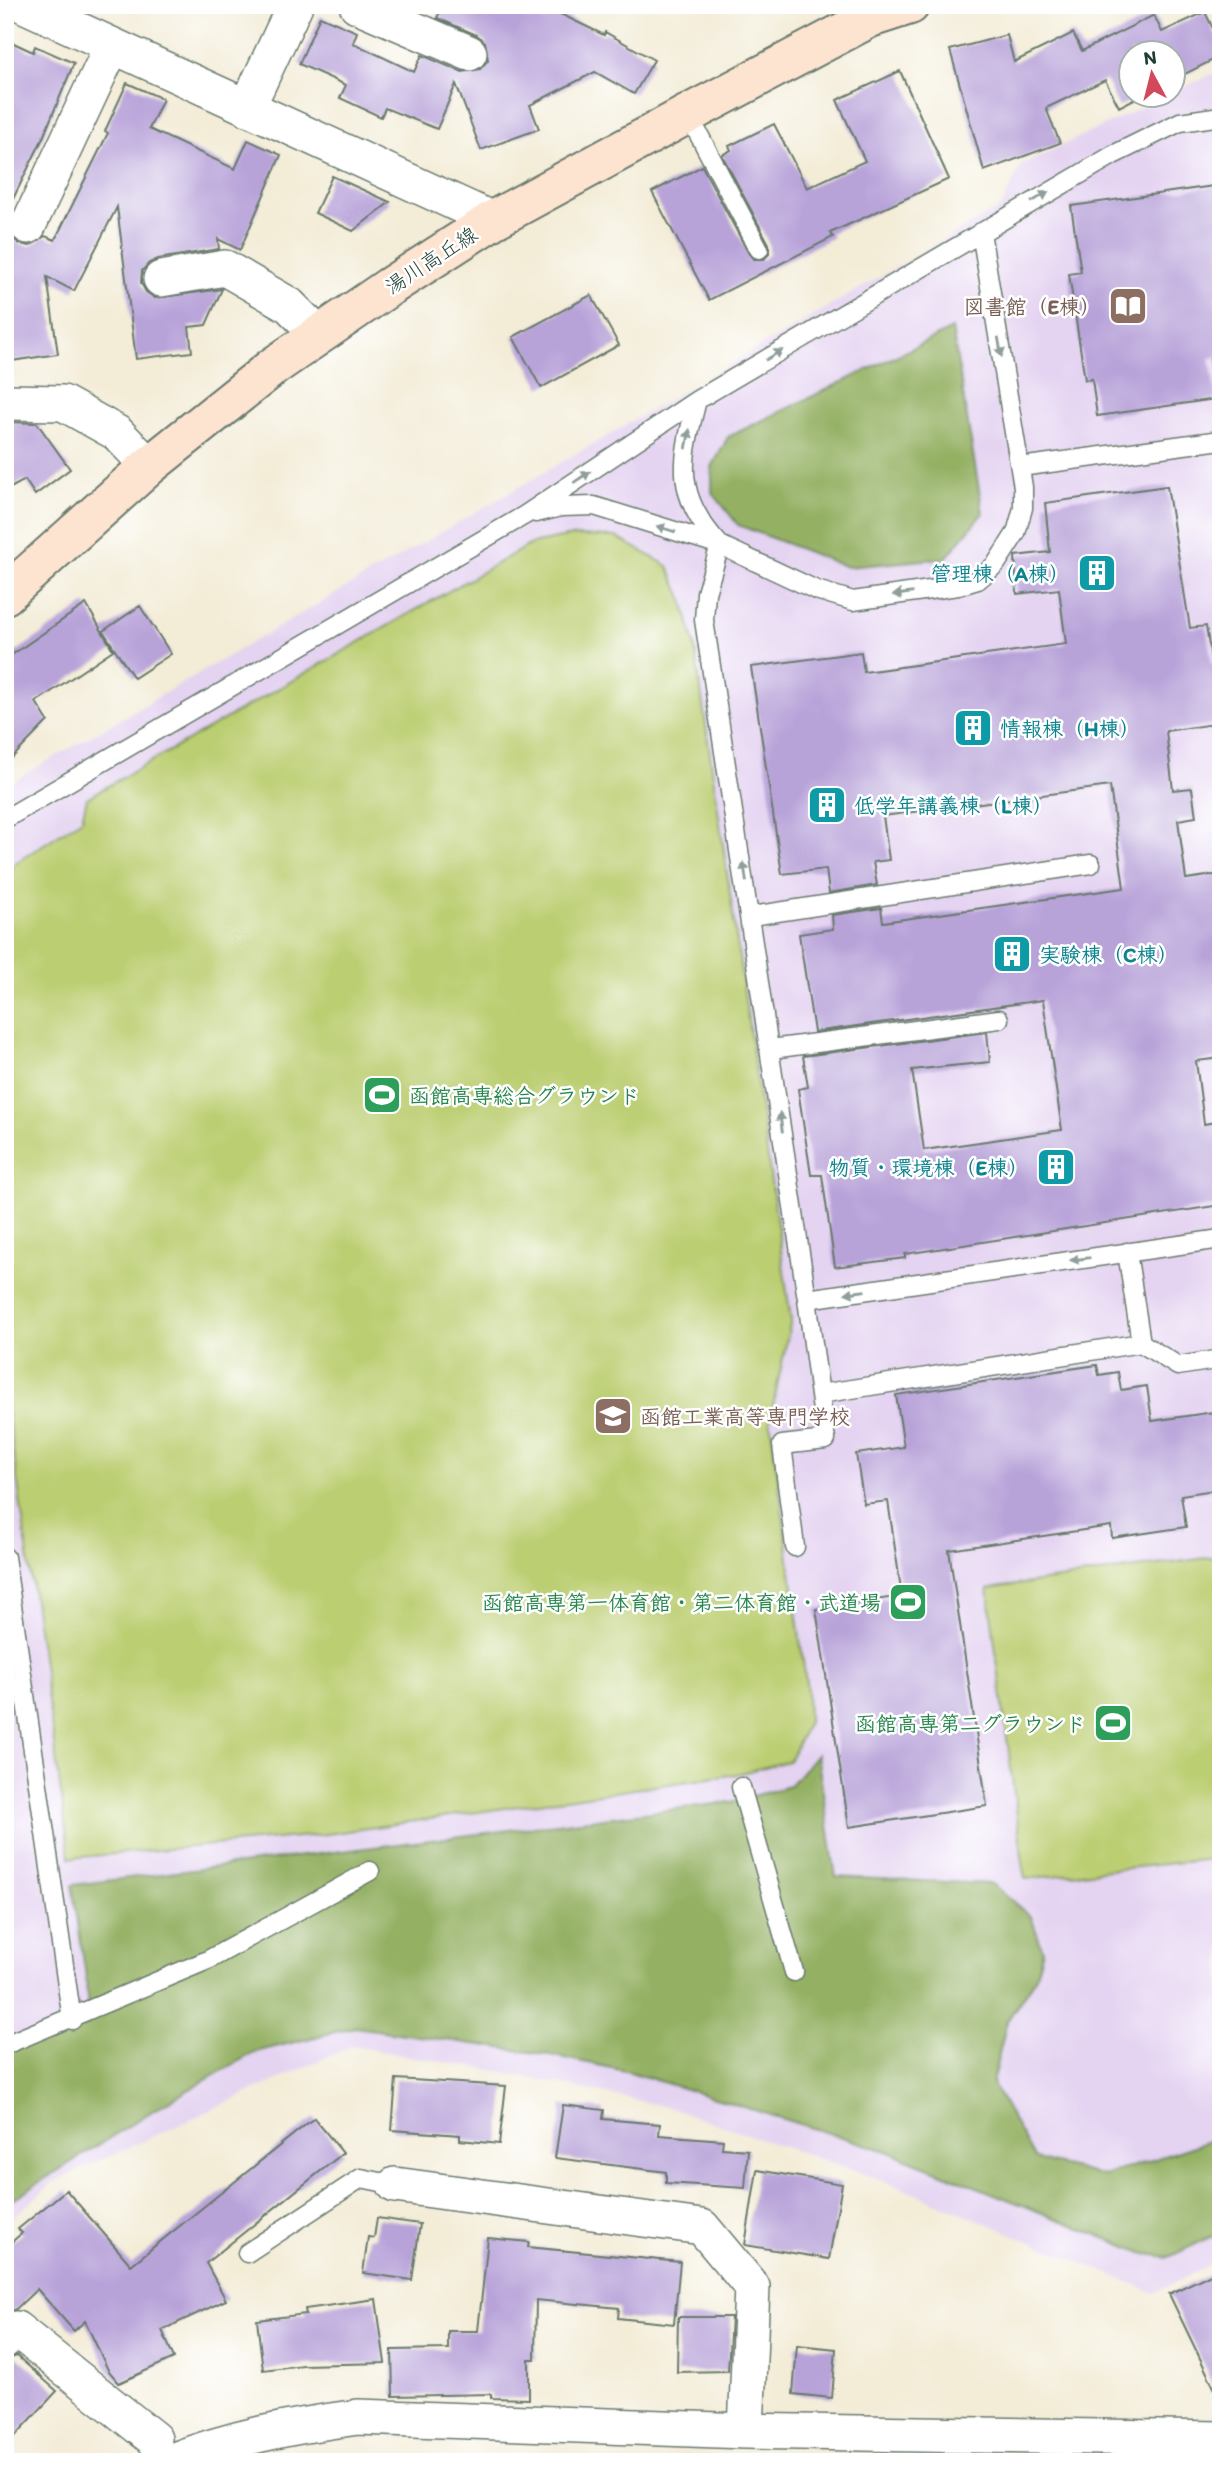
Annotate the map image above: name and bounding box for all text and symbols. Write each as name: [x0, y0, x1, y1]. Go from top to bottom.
north arrow: [1118, 38, 1188, 108]
text: N: [1142, 45, 1158, 70]
one-way arrow: [1030, 191, 1049, 203]
street label: 湯川高丘線: [380, 221, 482, 299]
library icon: 図書館（E棟）: [1107, 285, 1149, 327]
place label: 図書館（E棟）: [963, 294, 1101, 319]
one-way arrow: [995, 336, 1006, 358]
one-way arrow: [764, 348, 783, 361]
one-way arrow: [683, 428, 694, 450]
one-way arrow: [572, 471, 592, 484]
one-way arrow: [655, 523, 676, 533]
building icon: 管理棟（A棟）: [1076, 552, 1118, 594]
place label: 管理棟（A棟）: [931, 561, 1070, 586]
one-way arrow: [892, 588, 914, 599]
building icon: 情報棟（H棟）: [952, 707, 994, 749]
place label: 情報棟（H棟）: [1000, 716, 1141, 741]
building icon: 低学年講義棟（L棟）: [806, 784, 848, 826]
place label: 低学年講義棟（L棟）: [854, 793, 1054, 818]
one-way arrow: [739, 861, 750, 883]
building icon: 実験棟（C棟）: [991, 933, 1033, 975]
place label: 実験棟（C棟）: [1039, 942, 1179, 967]
sports icon: 函館高専総合グラウンド: [361, 1074, 403, 1116]
place label: 函館高専総合グラウンド: [409, 1083, 640, 1108]
one-way arrow: [776, 1111, 787, 1133]
building icon: 物質・環境棟（E棟）: [1035, 1146, 1077, 1188]
place label: 物質・環境棟（E棟）: [828, 1155, 1029, 1180]
one-way arrow: [1069, 1254, 1091, 1265]
one-way arrow: [844, 1287, 866, 1298]
school or university icon: 函館工業高等専門学校: [592, 1395, 634, 1437]
place label: 函館工業高等専門学校: [640, 1404, 850, 1429]
sports icon: 函館高専第一体育館・第二体育館・武道場: [887, 1581, 929, 1623]
place label: 函館高専第一体育館・第二体育館・武道場: [482, 1590, 881, 1615]
sports icon: 函館高専第二グラウンド: [1092, 1702, 1134, 1744]
place label: 函館高専第二グラウンド: [855, 1711, 1086, 1736]

